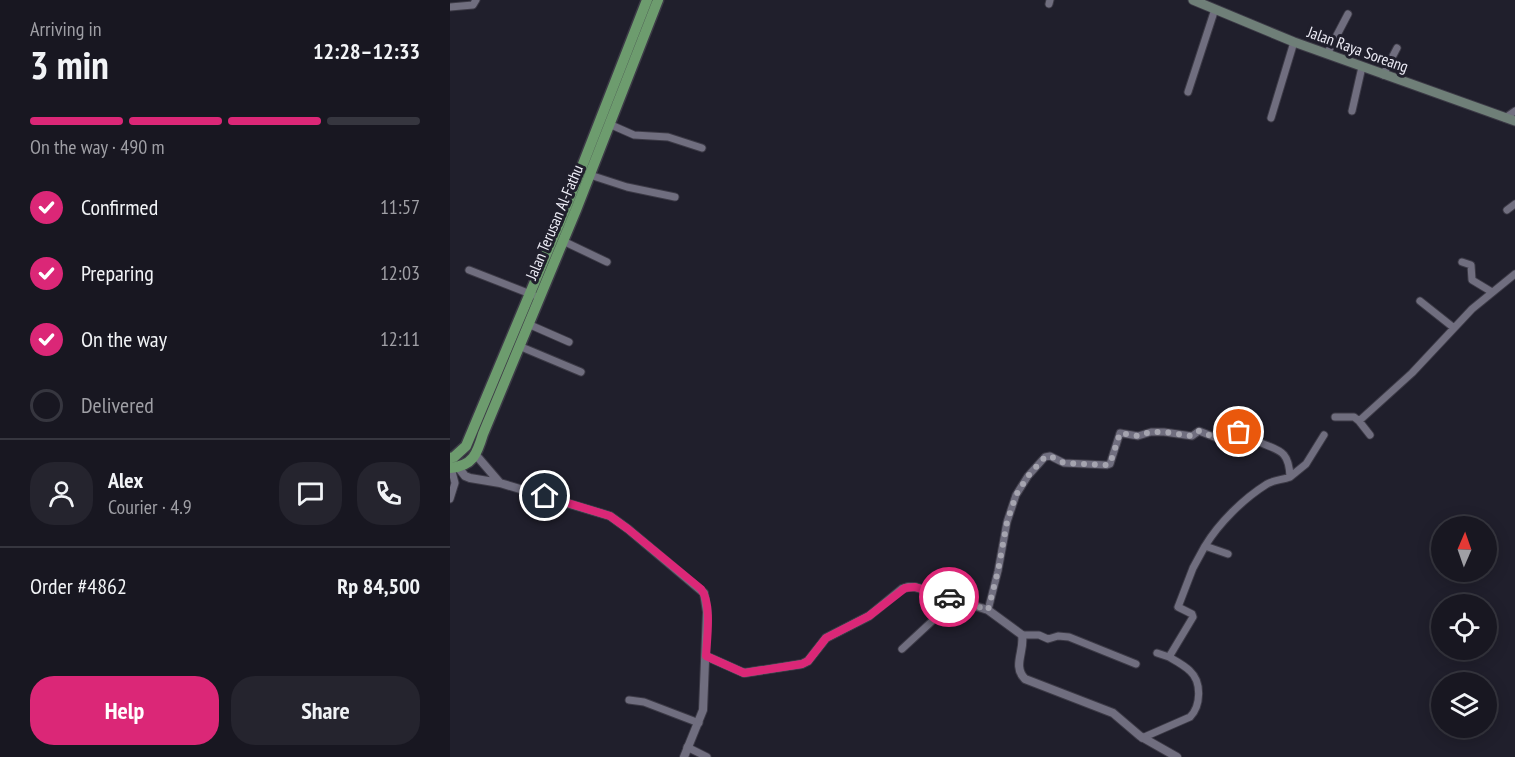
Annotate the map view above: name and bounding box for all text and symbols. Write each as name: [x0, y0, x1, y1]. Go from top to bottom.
text: Arriving in: [30, 16, 102, 42]
street label: Jalan Raya Soreang: [1304, 21, 1411, 76]
text: 12:28–12:33: [313, 37, 420, 65]
text: 3 min: [30, 39, 109, 90]
text: On the way · 490 m: [30, 134, 165, 160]
street label: Jalan Terusan Al-Fathu: [520, 161, 587, 283]
icon: check: [30, 191, 63, 224]
text: Confirmed: [81, 193, 158, 221]
text: 11:57: [380, 194, 420, 220]
icon: check: [30, 257, 63, 290]
text: Preparing: [81, 259, 154, 287]
text: 12:03: [380, 260, 420, 286]
icon: check: [30, 323, 63, 356]
text: On the way: [81, 325, 167, 353]
text: 12:11: [380, 326, 420, 352]
text: Delivered: [81, 391, 154, 419]
pin: [1213, 406, 1264, 457]
icon: bag: [1222, 415, 1255, 448]
button: person: [30, 462, 93, 525]
button: chat: [279, 462, 342, 525]
button: phone: [357, 462, 420, 525]
text: Alex: [108, 466, 143, 494]
pin: [519, 470, 570, 521]
icon: home: [528, 479, 561, 512]
text: Courier · 4.9: [108, 494, 192, 520]
north arrow: [1431, 516, 1497, 582]
map controls: [1431, 516, 1497, 738]
courier: [919, 567, 979, 627]
text: Order #4862: [30, 572, 127, 600]
text: Rp 84,500: [337, 572, 420, 600]
icon: car: [933, 581, 966, 614]
button: locate: [1431, 594, 1497, 660]
button: layers: [1431, 672, 1497, 738]
button: Help: [30, 676, 219, 745]
button: Share: [231, 676, 420, 745]

